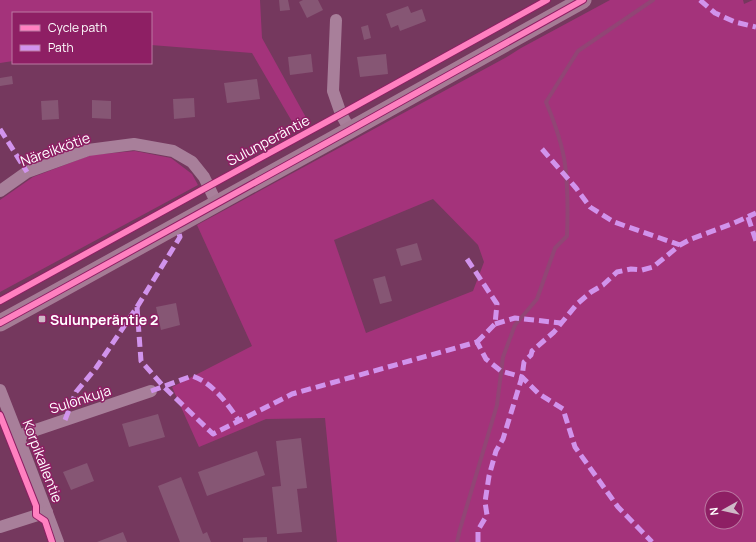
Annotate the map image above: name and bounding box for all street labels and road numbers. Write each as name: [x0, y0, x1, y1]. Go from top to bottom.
street label: Sulunperäntie: [223, 110, 313, 170]
street label: Näreikkötie: [18, 128, 92, 170]
street label: Sulonkuja: [47, 380, 113, 418]
street label: Korpikallentie: [18, 417, 68, 505]

